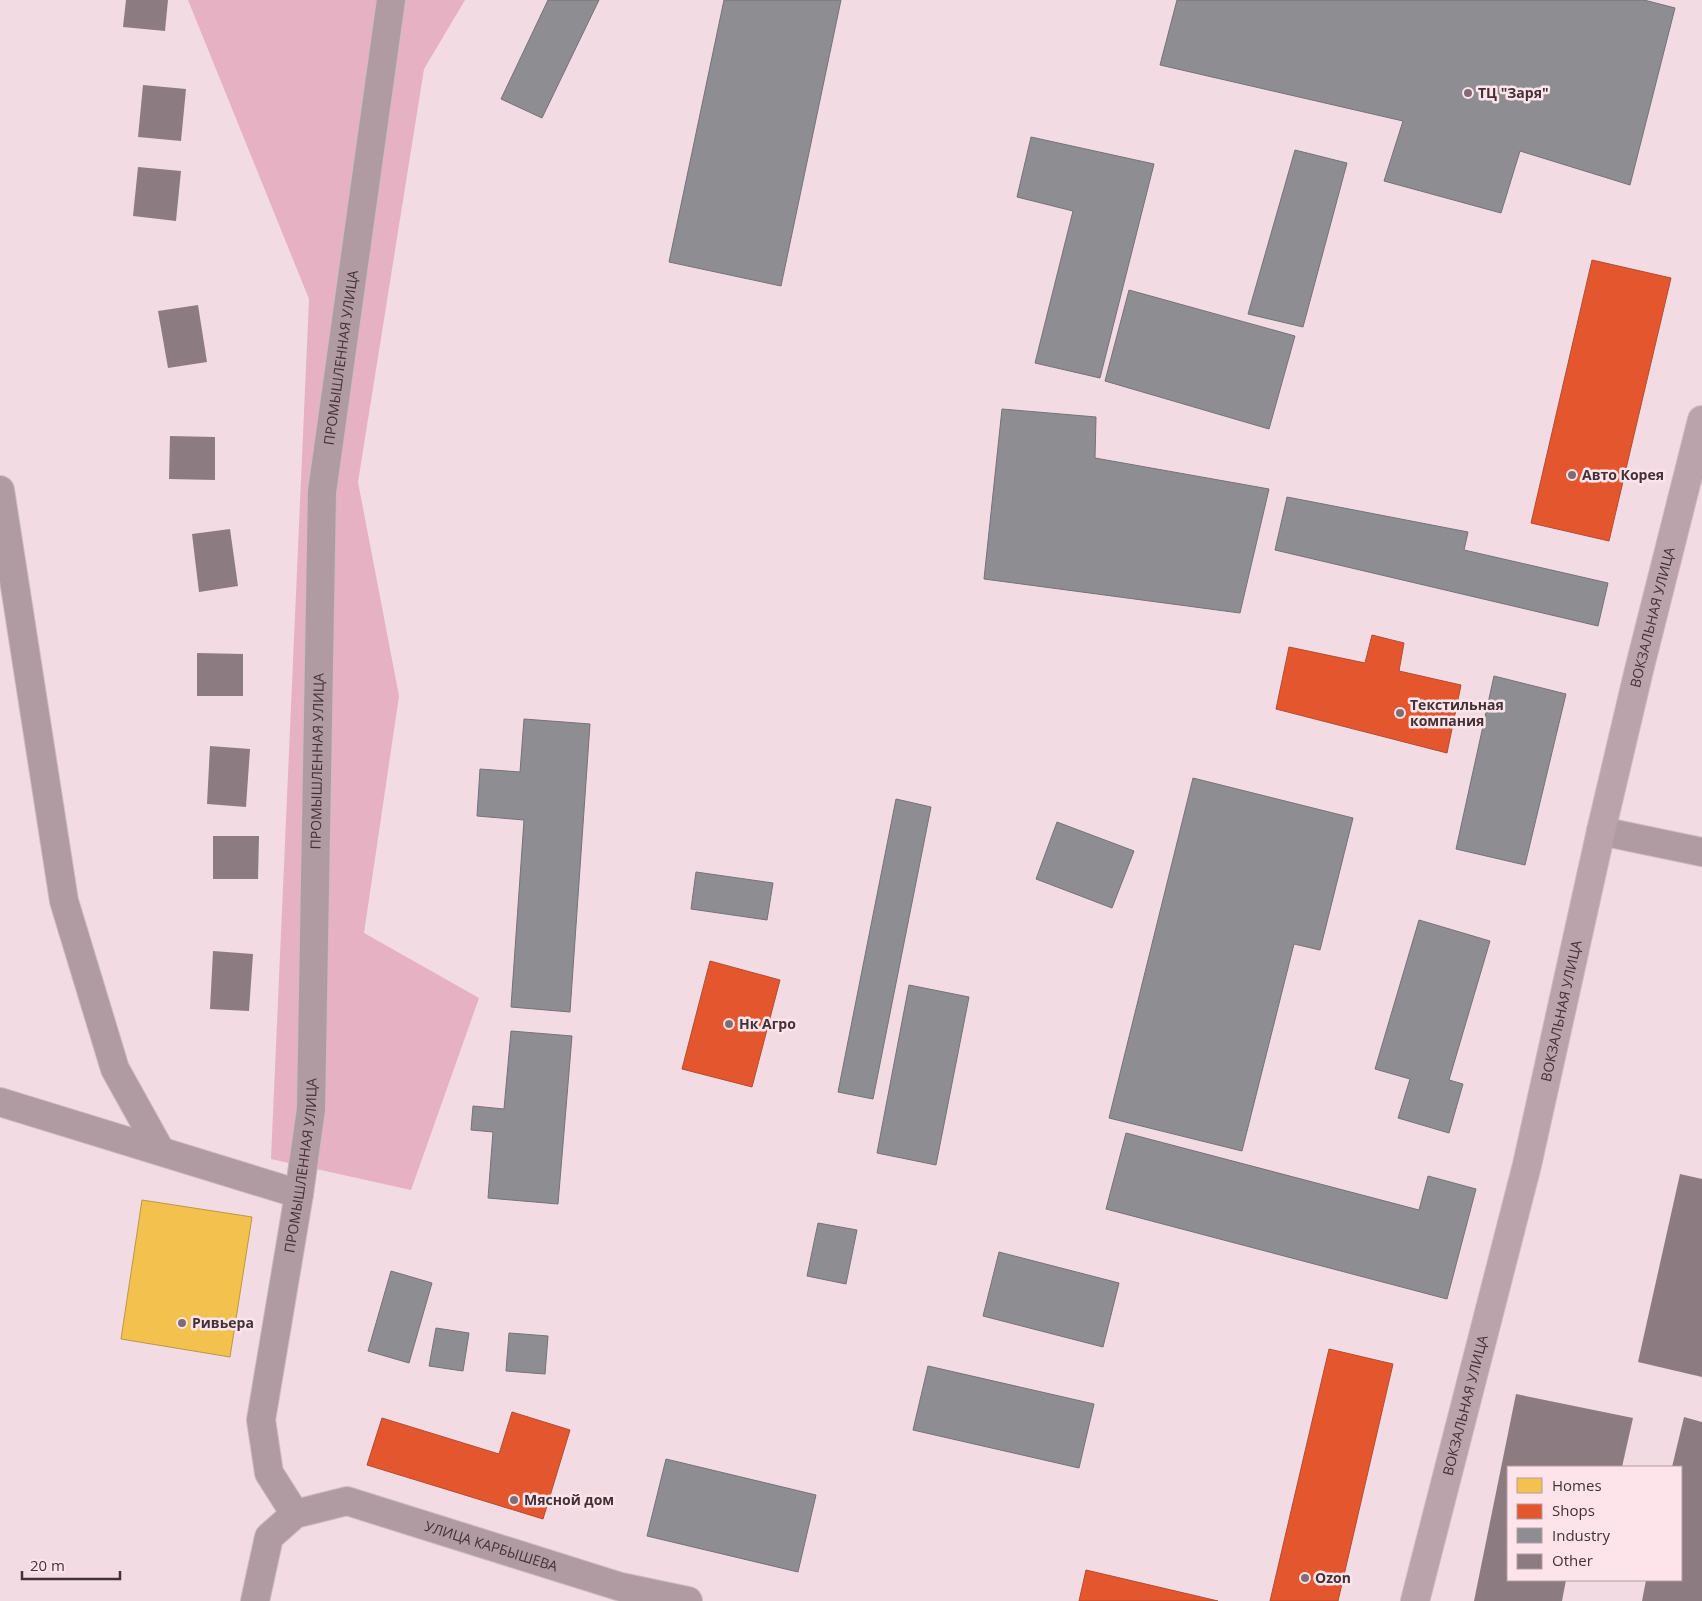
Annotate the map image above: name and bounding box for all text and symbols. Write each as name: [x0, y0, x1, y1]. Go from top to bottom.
place label: ТЦ "Заря": [1478, 83, 1549, 102]
marker: ТЦ "Заря": [1462, 87, 1474, 99]
street label: ПРОМЫШЛЕННАЯ УЛИЦА: [319, 269, 362, 446]
place label: Авто Корея: [1582, 465, 1664, 484]
marker: Авто Корея: [1566, 469, 1578, 481]
street label: ВОКЗАЛЬНАЯ УЛИЦА: [1625, 545, 1679, 689]
street label: ПРОМЫШЛЕННАЯ УЛИЦА: [306, 673, 328, 850]
place label: Текстильная компания: [1410, 695, 1504, 730]
marker: Текстильная компания: [1394, 707, 1406, 719]
street label: ВОКЗАЛЬНАЯ УЛИЦА: [1536, 938, 1586, 1083]
place label: Нк Агро: [739, 1014, 796, 1033]
marker: Нк Агро: [723, 1018, 735, 1030]
street label: ПРОМЫШЛЕННАЯ УЛИЦА: [279, 1078, 321, 1254]
place label: Ривьера: [192, 1313, 254, 1332]
marker: Ривьера: [176, 1317, 188, 1329]
street label: ВОКЗАЛЬНАЯ УЛИЦА: [1438, 1333, 1492, 1477]
legend: [1507, 1466, 1682, 1581]
text: Homes: [1552, 1475, 1602, 1495]
place label: Мясной дом: [524, 1490, 614, 1509]
marker: Мясной дом: [508, 1494, 520, 1506]
text: Shops: [1552, 1500, 1595, 1520]
street label: УЛИЦА КАРБЫШЕВА: [423, 1516, 560, 1576]
text: Industry: [1552, 1525, 1610, 1545]
scale bar: [22, 1548, 120, 1580]
text: Other: [1552, 1550, 1593, 1570]
text: 20 m: [30, 1555, 65, 1575]
place label: Ozon: [1315, 1568, 1351, 1587]
marker: Ozon: [1299, 1572, 1311, 1584]

